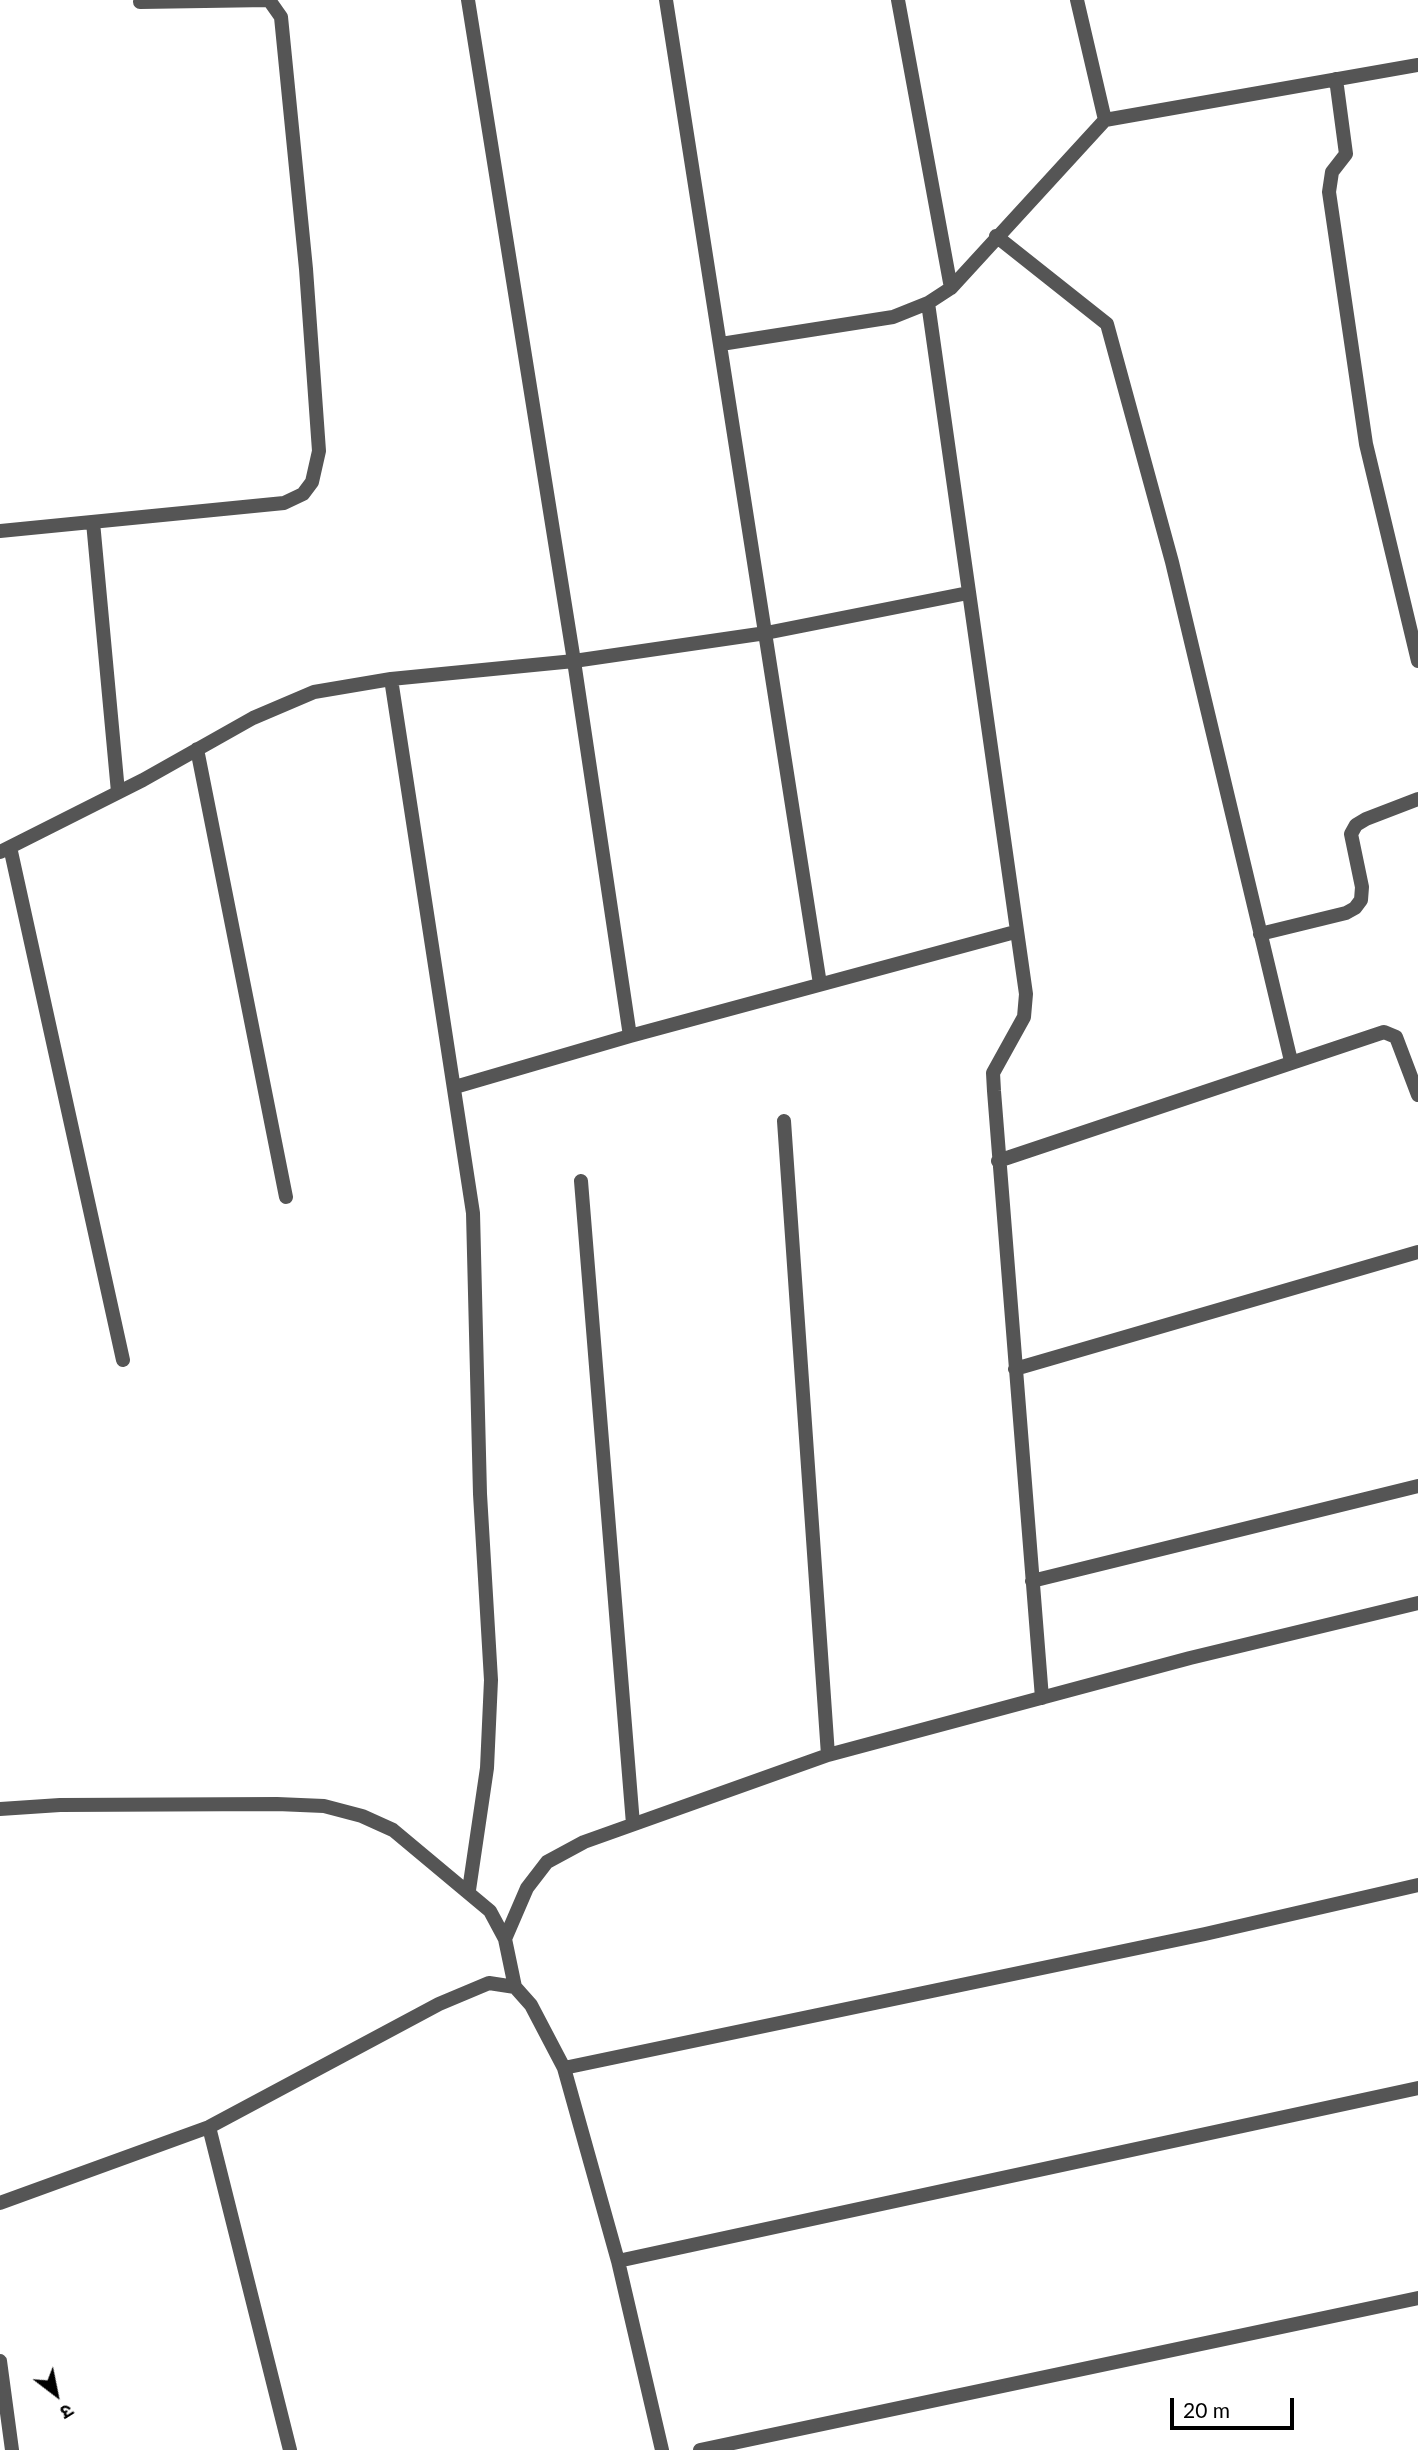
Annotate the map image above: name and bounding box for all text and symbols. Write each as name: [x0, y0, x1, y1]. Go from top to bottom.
north arrow: [21, 2359, 91, 2429]
scale bar: [1173, 2384, 1297, 2428]
text: 20 m: [1183, 2397, 1230, 2422]
text: उ: [57, 2400, 78, 2425]

